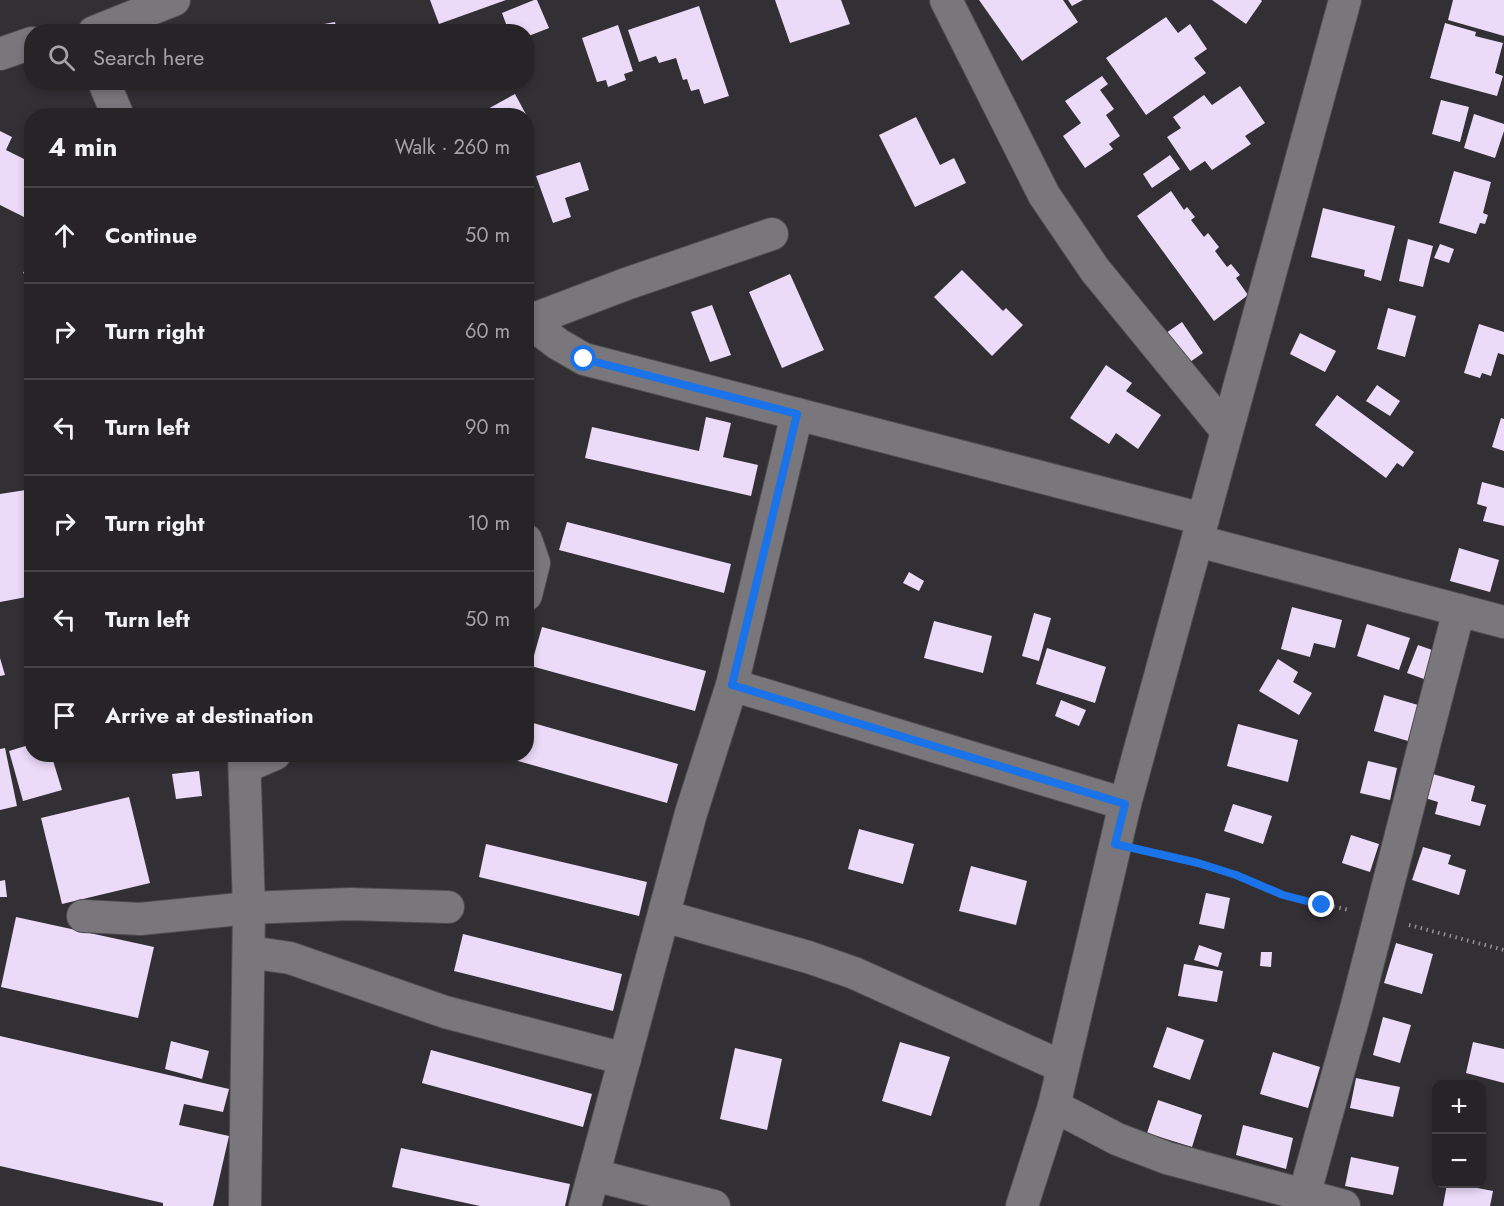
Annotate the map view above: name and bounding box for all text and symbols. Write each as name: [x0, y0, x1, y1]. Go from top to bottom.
search box: [24, 24, 534, 90]
icon: search: [45, 41, 78, 74]
text: Search here: [93, 41, 204, 73]
text: 4 min: [48, 128, 117, 166]
text: Walk · 260 m: [395, 133, 510, 162]
icon: ahead: [48, 219, 81, 252]
text: Continue: [105, 219, 197, 251]
text: 50 m: [465, 221, 510, 250]
icon: right: [48, 315, 81, 348]
text: Turn right: [105, 315, 205, 347]
text: 60 m: [465, 317, 510, 346]
route start: [570, 345, 596, 371]
icon: left: [48, 411, 81, 444]
text: Turn left: [105, 411, 190, 443]
text: 90 m: [465, 413, 510, 442]
icon: right: [48, 507, 81, 540]
text: Turn right: [105, 507, 205, 539]
text: 10 m: [467, 509, 510, 538]
icon: left: [48, 603, 81, 636]
text: Turn left: [105, 603, 190, 635]
text: 50 m: [465, 605, 510, 634]
icon: arrive: [48, 699, 81, 732]
text: Arrive at destination: [105, 699, 314, 731]
route end: [1308, 891, 1334, 917]
map controls: [1432, 1080, 1486, 1188]
button: +: [1432, 1080, 1486, 1134]
button: −: [1432, 1134, 1486, 1188]

